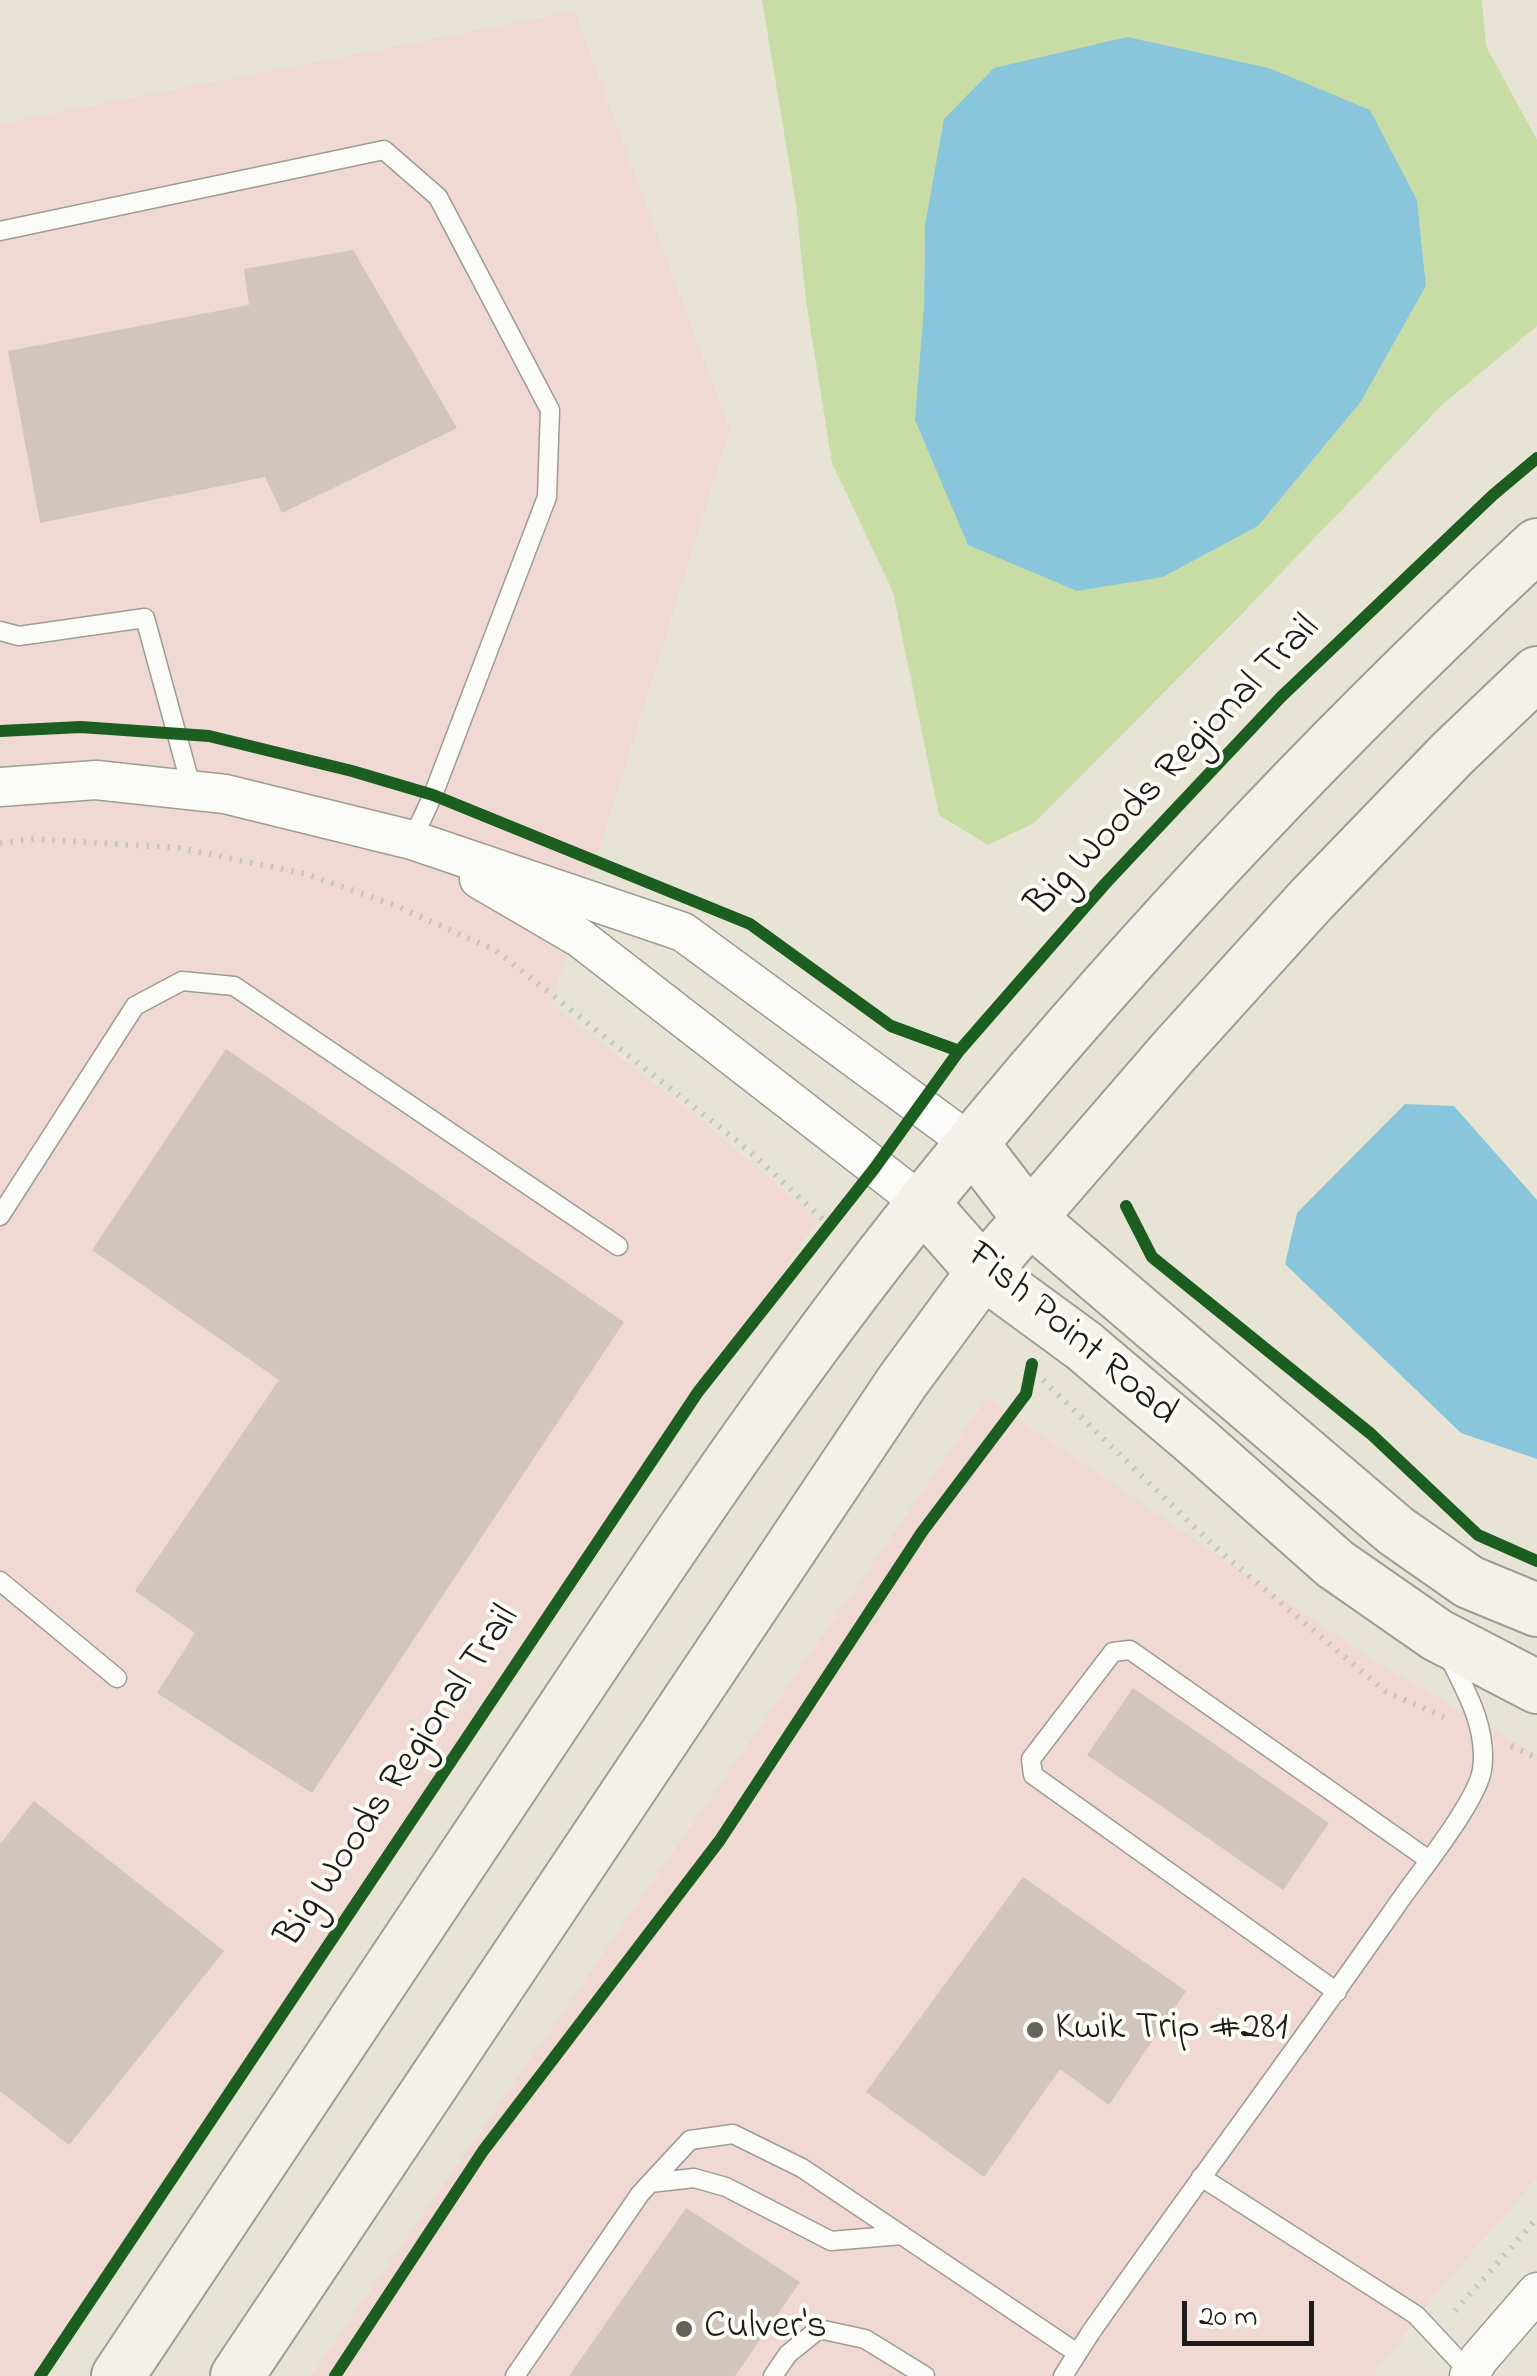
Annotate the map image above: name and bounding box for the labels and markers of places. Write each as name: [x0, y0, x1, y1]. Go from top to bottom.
place label: Kwik Trip #281: [1055, 2006, 1288, 2054]
marker: Kwik Trip #281: [1024, 2019, 1046, 2041]
place label: Culver's: [704, 2305, 827, 2353]
marker: Culver's: [673, 2318, 695, 2340]

